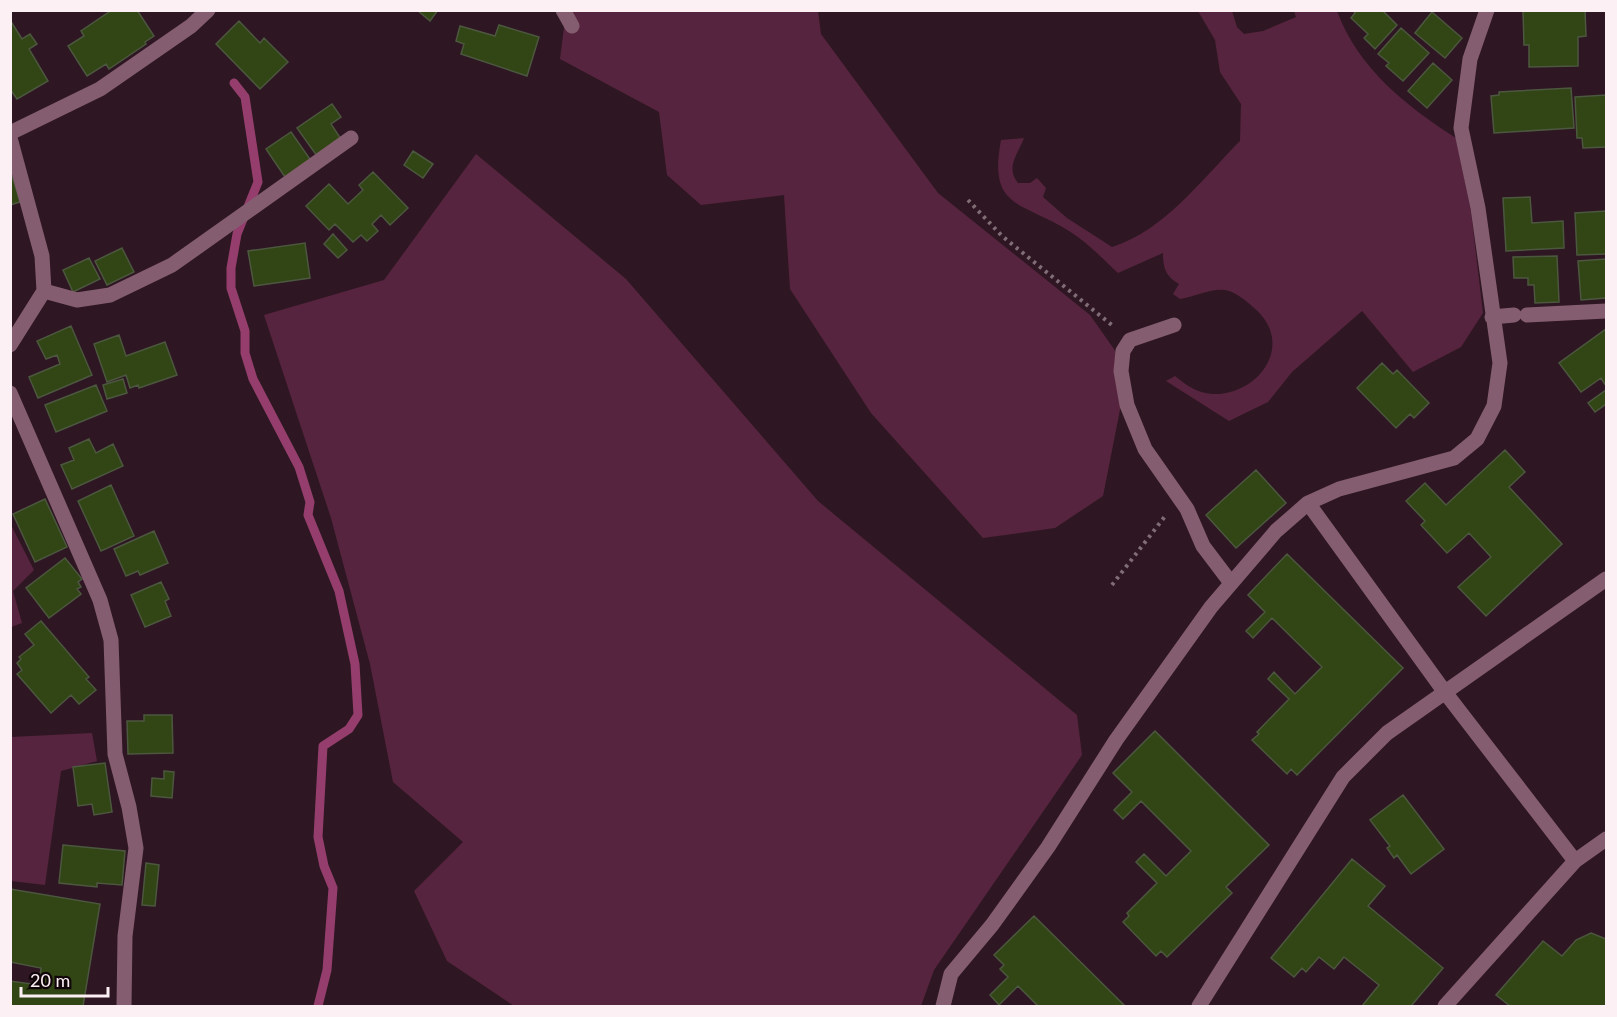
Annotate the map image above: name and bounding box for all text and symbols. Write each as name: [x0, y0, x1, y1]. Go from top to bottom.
scale bar: [21, 960, 108, 998]
text: 20 m: [30, 969, 70, 991]

